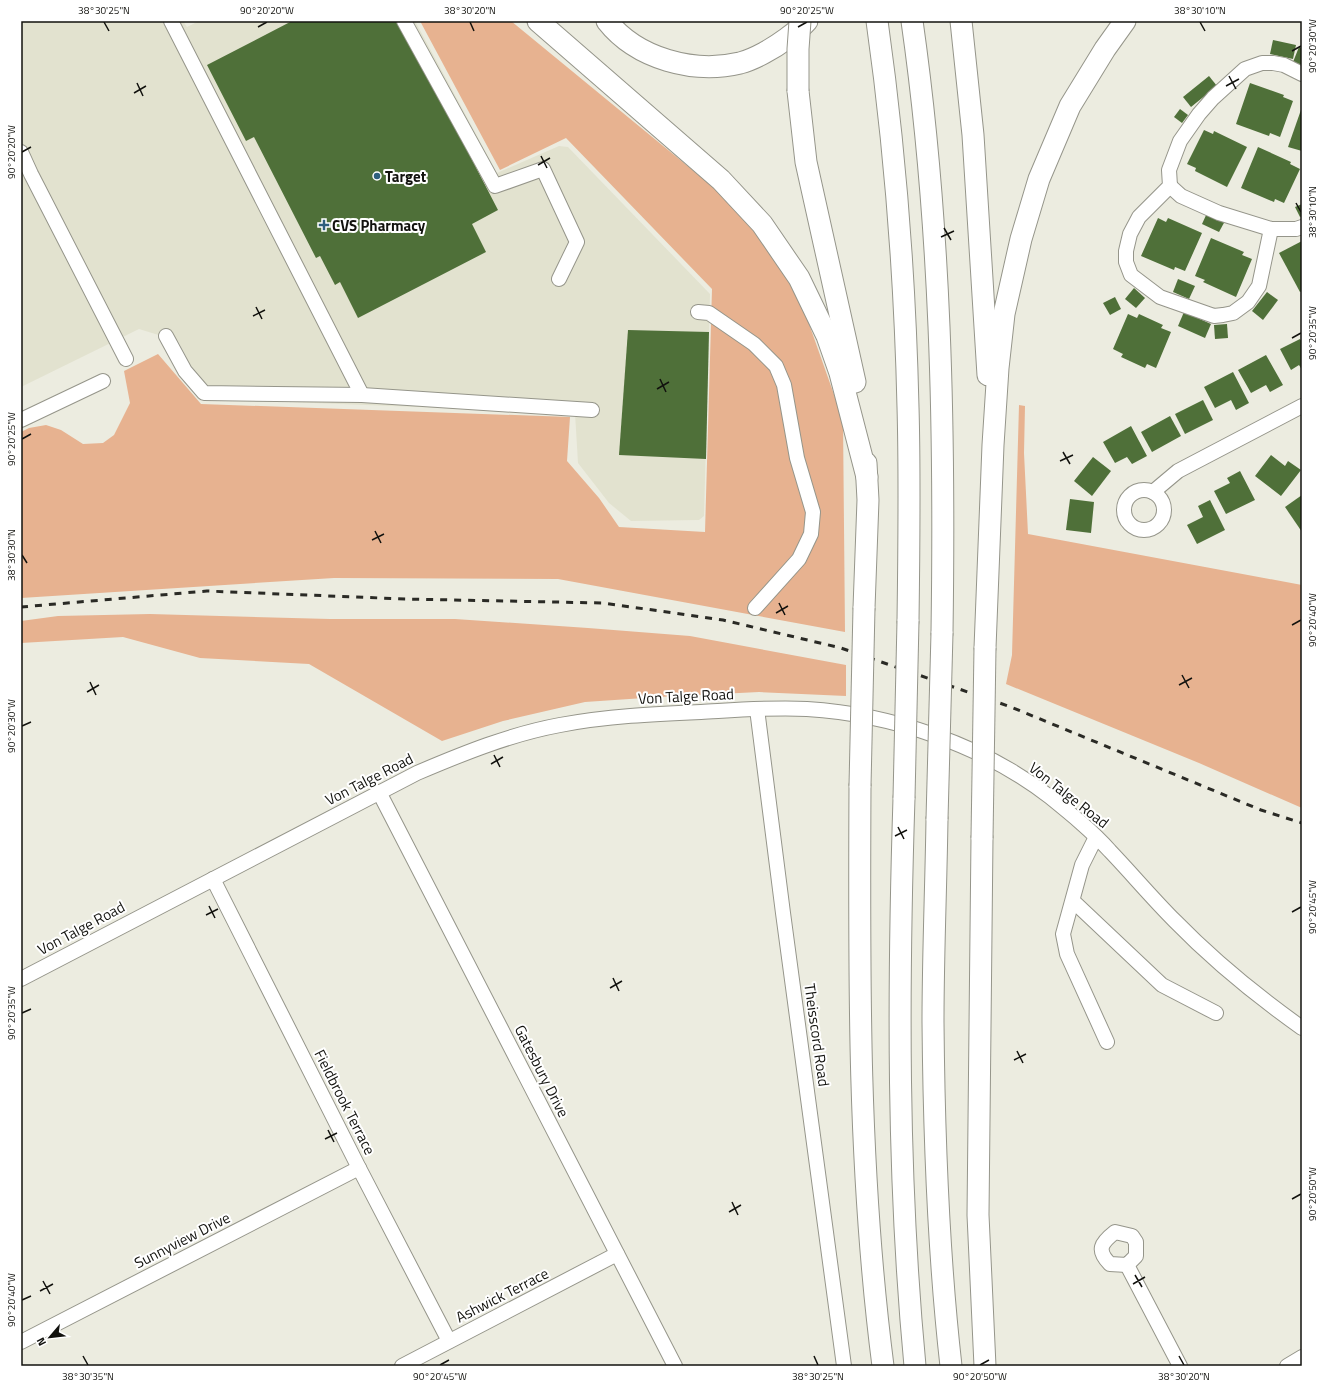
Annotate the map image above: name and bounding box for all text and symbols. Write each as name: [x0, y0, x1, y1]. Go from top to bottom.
text: 38°30'25"N: [78, 3, 130, 18]
text: 90°20'20"W: [240, 3, 294, 18]
text: 38°30'20"N: [444, 3, 496, 18]
text: 90°20'25"W: [780, 3, 834, 18]
text: 38°30'10"N: [1174, 3, 1226, 18]
text: 90°20'30"W: [1305, 19, 1320, 73]
text: 90°20'20"W: [4, 125, 19, 179]
place label: Target: [385, 165, 427, 188]
marker: Target: [372, 171, 382, 181]
text: 38°30'10"N: [1305, 186, 1320, 238]
place label: CVS Pharmacy: [332, 214, 426, 237]
marker: CVS Pharmacy: [319, 220, 329, 230]
text: 90°20'35"W: [1305, 306, 1320, 360]
text: 90°20'25"W: [4, 412, 19, 466]
text: 38°30'30"N: [4, 529, 19, 581]
text: 90°20'40"W: [1305, 593, 1320, 647]
street label: Von Talge Road: [637, 682, 735, 710]
text: 90°20'30"W: [4, 699, 19, 753]
street label: Von Talge Road: [321, 747, 417, 811]
street label: Von Talge Road: [1024, 756, 1114, 834]
text: 90°20'45"W: [1305, 880, 1320, 934]
street label: Von Talge Road: [33, 895, 129, 961]
street label: Theisscord Road: [798, 982, 836, 1088]
text: 90°20'35"W: [4, 986, 19, 1040]
street label: Gatesbury Drive: [509, 1021, 575, 1121]
street label: Fieldbrook Terrace: [309, 1045, 381, 1159]
text: 90°20'50"W: [1305, 1167, 1320, 1221]
street label: Sunnyview Drive: [130, 1206, 234, 1274]
street label: Ashwick Terrace: [451, 1262, 553, 1328]
text: 90°20'40"W: [4, 1273, 19, 1327]
north arrow: [30, 1317, 70, 1357]
text: N: [32, 1335, 50, 1349]
text: 38°30'35"N: [62, 1369, 114, 1384]
text: 90°20'45"W: [413, 1369, 467, 1384]
text: 38°30'25"N: [792, 1369, 844, 1384]
text: 90°20'50"W: [953, 1369, 1007, 1384]
text: 38°30'20"N: [1158, 1369, 1210, 1384]

